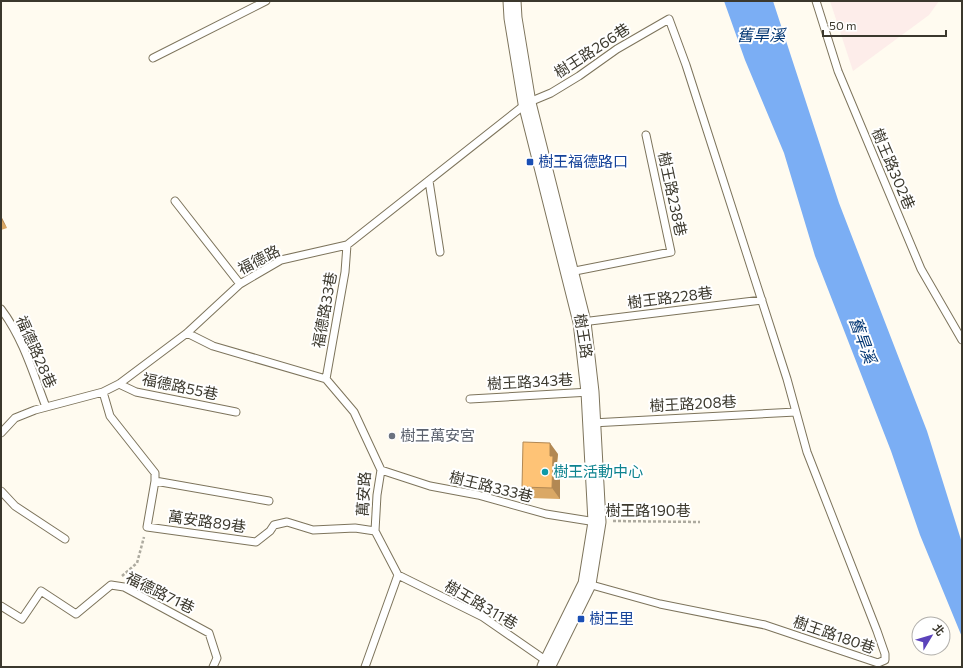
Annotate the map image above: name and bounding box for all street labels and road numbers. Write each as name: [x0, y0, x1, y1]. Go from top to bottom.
street label: 樹王路266巷: [550, 19, 633, 81]
street label: 樹王路302巷: [869, 125, 919, 212]
street label: 樹王路238巷: [655, 150, 691, 238]
street label: 福德路: [234, 241, 283, 277]
street label: 福德路33巷: [308, 270, 340, 349]
street label: 樹王路228巷: [626, 283, 714, 311]
street label: 樹王路: [572, 312, 596, 359]
street label: 福德路28巷: [13, 313, 61, 391]
street label: 福德路55巷: [141, 369, 220, 403]
street label: 樹王路343巷: [486, 370, 573, 392]
street label: 樹王路208巷: [649, 392, 737, 414]
street label: 樹王路333巷: [448, 467, 535, 505]
street label: 萬安路: [353, 471, 373, 517]
street label: 樹王路190巷: [605, 501, 691, 519]
street label: 萬安路89巷: [167, 507, 247, 535]
street label: 福德路71巷: [123, 568, 198, 616]
street label: 樹王路311巷: [442, 576, 521, 632]
street label: 樹王路180巷: [791, 612, 878, 656]

